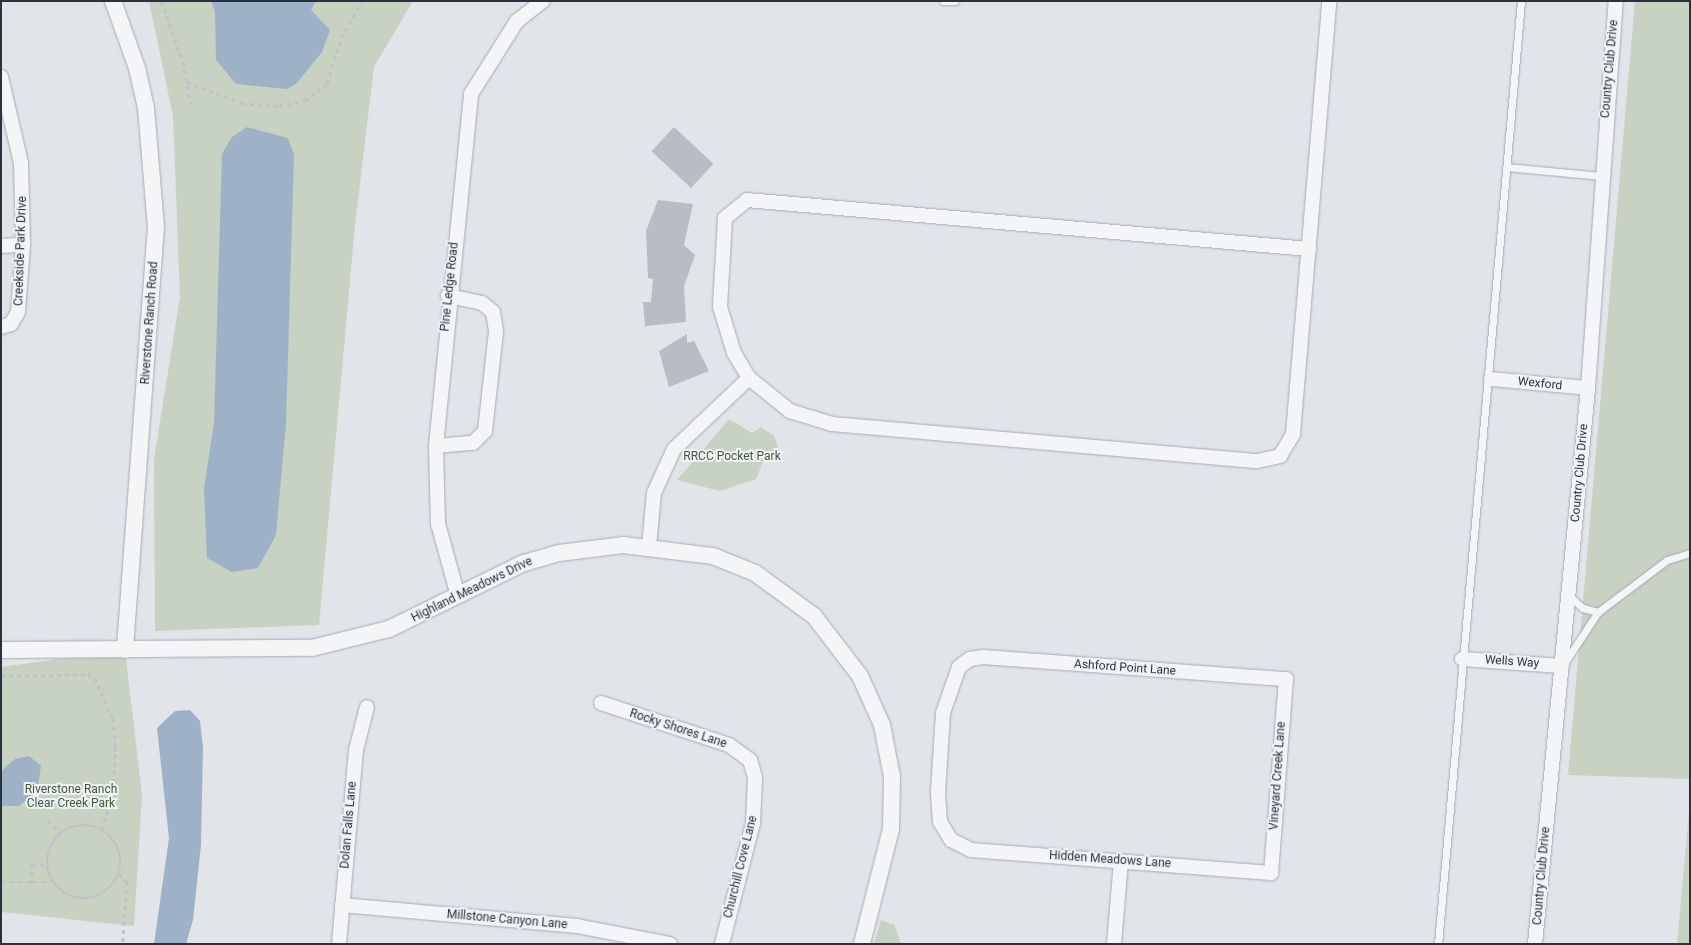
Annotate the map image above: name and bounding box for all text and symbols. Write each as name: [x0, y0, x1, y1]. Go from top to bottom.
street label: Country Club Drive: [1599, 19, 1621, 119]
street label: Creekside Park Drive: [12, 196, 30, 306]
street label: Pine Ledge Road: [438, 242, 462, 332]
street label: Riverstone Ranch Road: [139, 261, 161, 385]
street label: Wexford: [1517, 375, 1563, 393]
street label: Country Club Drive: [1569, 423, 1591, 523]
park label: RRCC Pocket Park: [683, 450, 781, 464]
street label: Highland Meadows Drive: [409, 554, 535, 626]
street label: Wells Way: [1484, 653, 1540, 671]
street label: Ashford Point Lane: [1074, 657, 1176, 679]
street label: Rocky Shores Lane: [628, 707, 728, 751]
street label: Vineyard Creek Lane: [1267, 721, 1289, 831]
street label: Dolan Falls Lane: [338, 781, 360, 869]
park label: Riverstone Ranch Clear Creek Park: [25, 783, 117, 811]
street label: Churchill Cove Lane: [721, 814, 761, 920]
street label: Country Club Drive: [1531, 826, 1553, 926]
street label: Hidden Meadows Lane: [1049, 849, 1171, 871]
street label: Millstone Canyon Lane: [446, 908, 568, 932]

